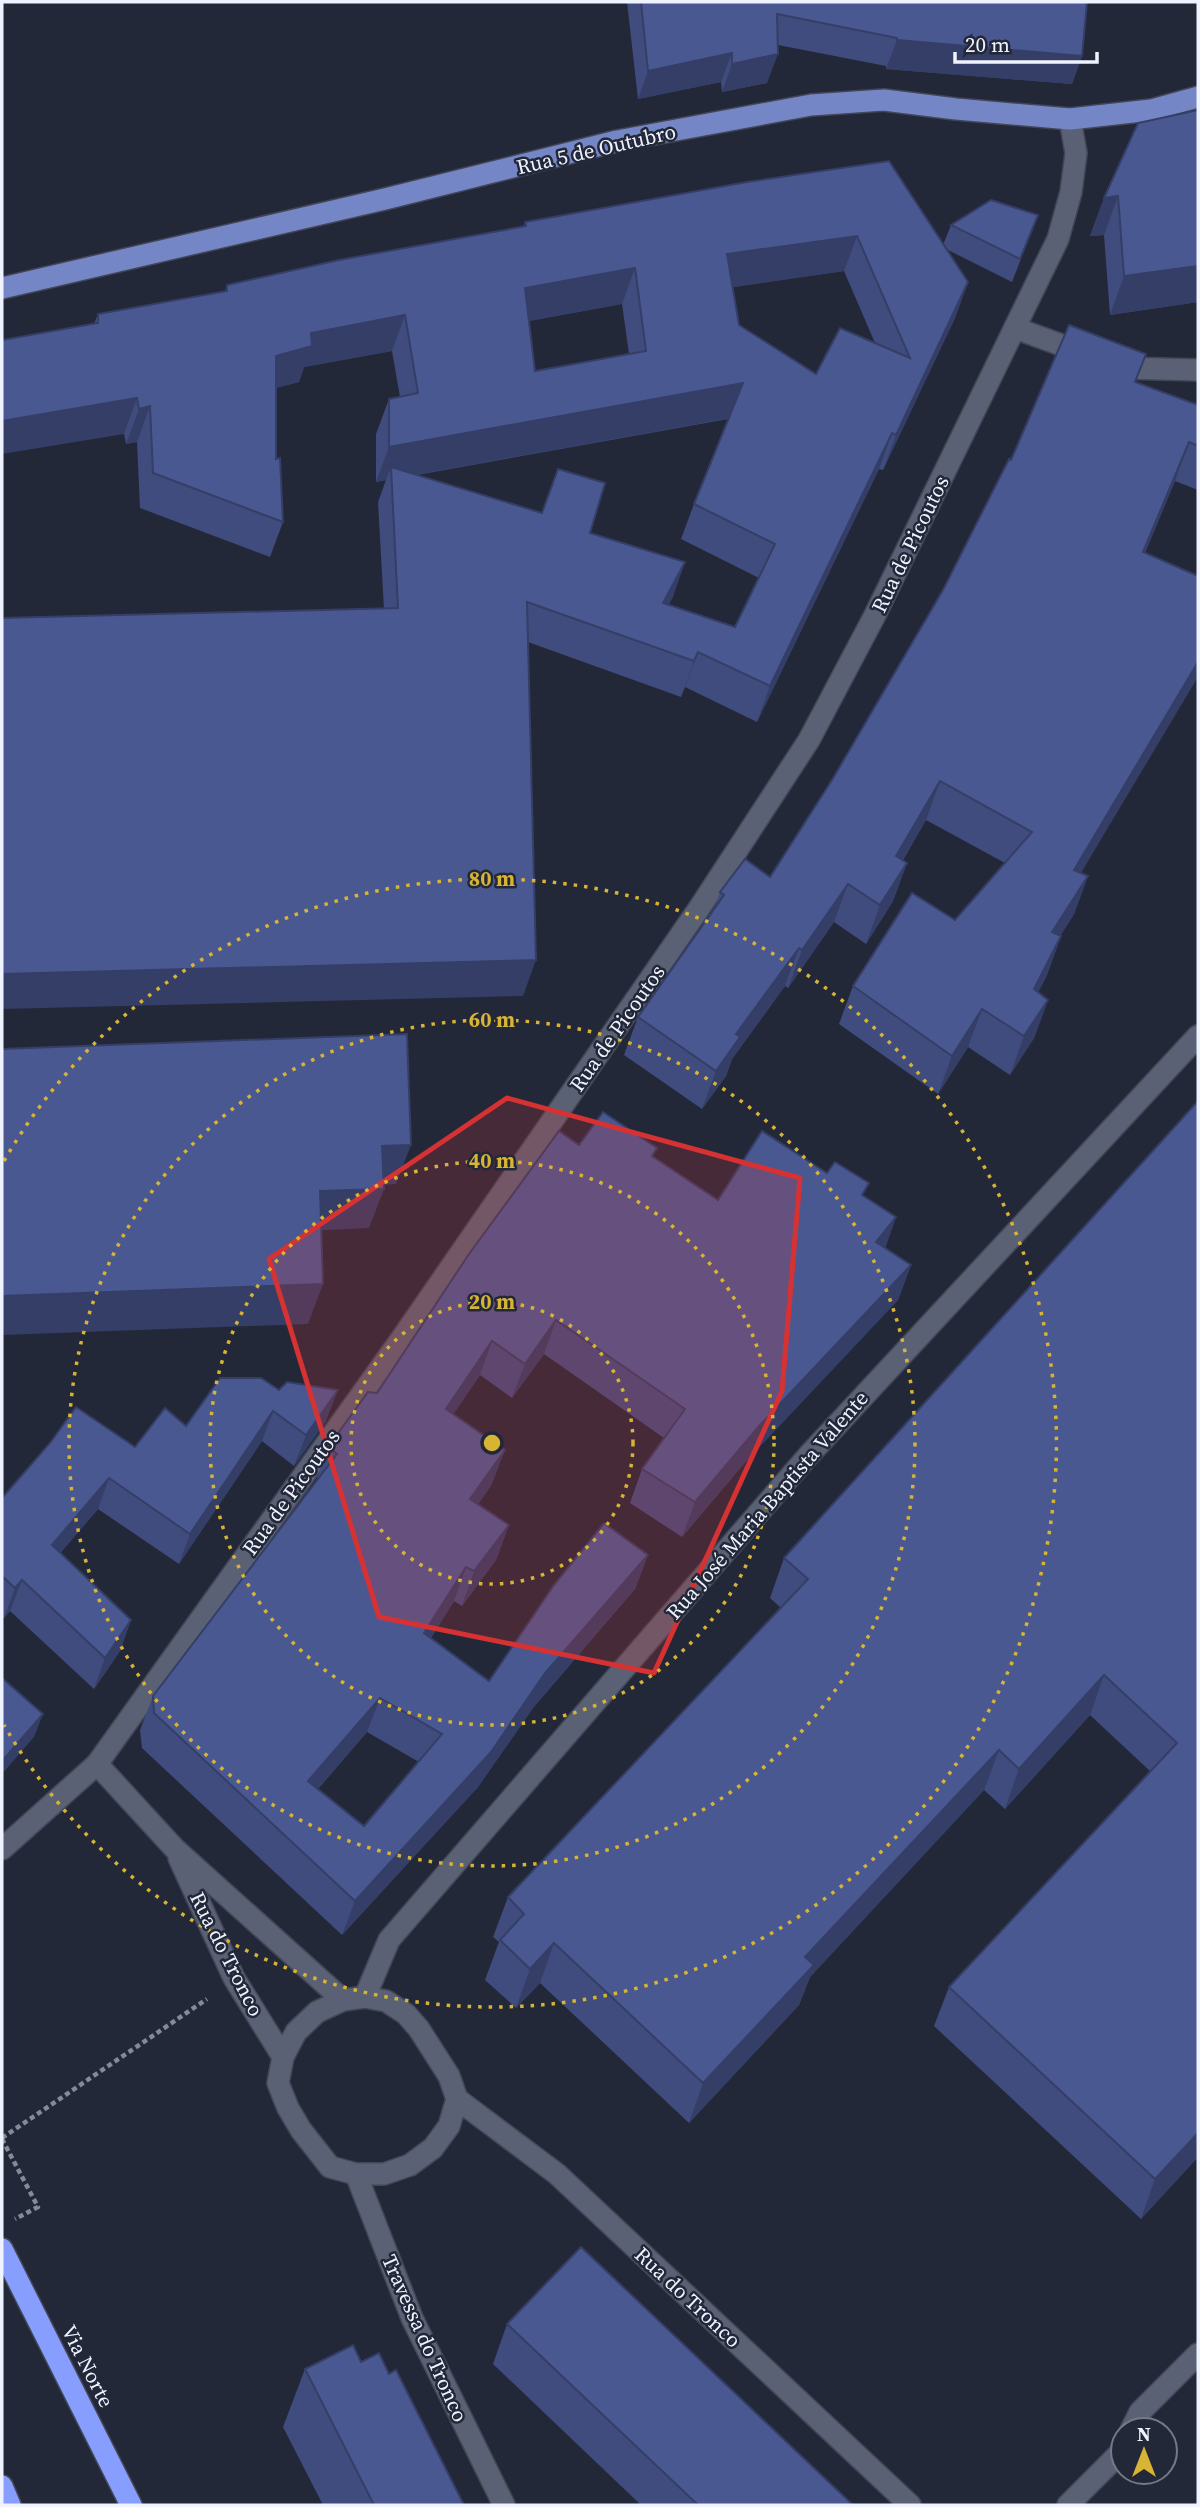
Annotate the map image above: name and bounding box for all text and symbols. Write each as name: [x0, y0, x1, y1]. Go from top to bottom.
scale bar: [955, 21, 1097, 65]
text: 20 m: [965, 30, 1010, 59]
street label: Rua 5 de Outubro: [513, 117, 679, 181]
street label: Rua de Picoutos: [864, 471, 956, 617]
text: 80 m: [469, 864, 515, 893]
street label: Rua de Picoutos: [562, 959, 672, 1097]
text: 60 m: [469, 1005, 515, 1034]
text: 40 m: [469, 1146, 515, 1175]
text: 20 m: [469, 1287, 515, 1316]
street label: Rua José Maria Baptista Valente: [659, 1384, 875, 1626]
street label: Rua de Picoutos: [236, 1423, 346, 1561]
centre of rings: [480, 1431, 504, 1455]
street label: Rua do Tronco: [183, 1887, 271, 2021]
street label: Rua do Tronco: [628, 2240, 748, 2354]
street label: Travessa do Tronco: [375, 2250, 475, 2426]
street label: Via Norte: [55, 2320, 121, 2412]
north arrow: [1109, 2416, 1179, 2486]
text: N: [1137, 2421, 1151, 2447]

